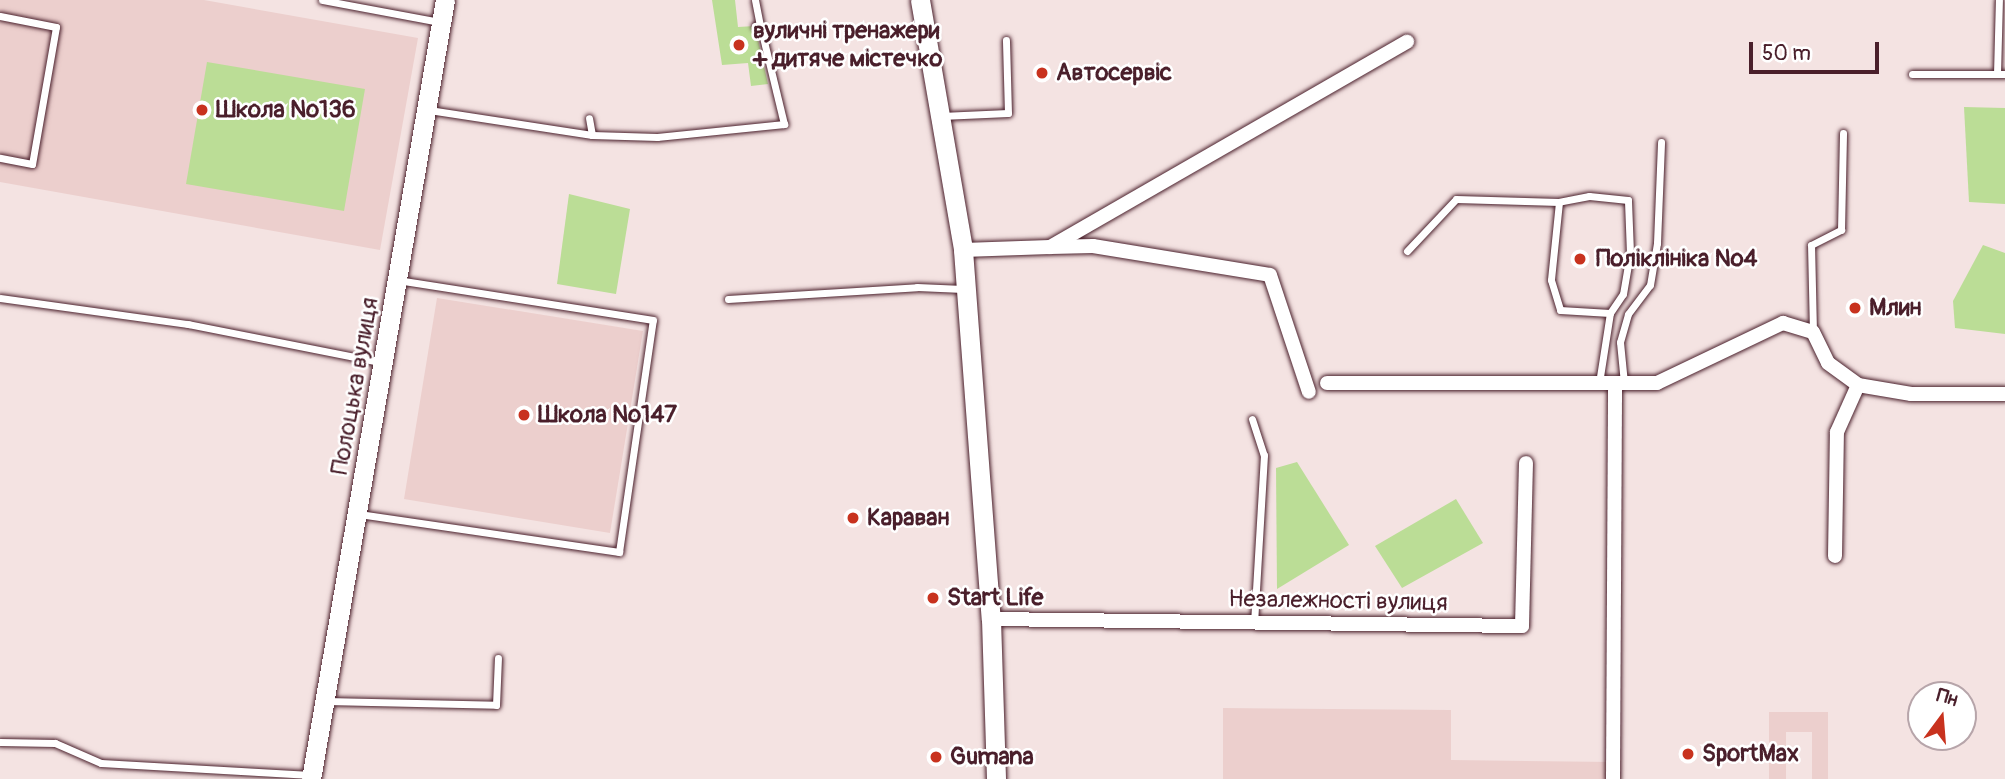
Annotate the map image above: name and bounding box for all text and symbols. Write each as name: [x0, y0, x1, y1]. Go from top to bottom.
place label: вуличні тренажери + дитяче містечко: [753, 17, 942, 73]
scale bar: [1753, 28, 1882, 72]
marker: вуличні тренажери + дитяче містечко: [731, 37, 747, 53]
text: 50 m: [1762, 40, 1811, 67]
place label: Автосервіс: [1056, 59, 1172, 87]
marker: Автосервіс: [1034, 65, 1050, 81]
place label: Школа №136: [216, 96, 356, 124]
marker: Школа №136: [194, 102, 210, 118]
place label: Поліклініка №4: [1596, 245, 1757, 273]
marker: Поліклініка №4: [1570, 249, 1590, 269]
place label: Млин: [1869, 294, 1922, 322]
street label: Полоцька вулиця: [325, 295, 385, 477]
marker: Млин: [1847, 300, 1863, 316]
place label: Школа №147: [538, 401, 677, 429]
marker: Школа №147: [516, 407, 532, 423]
place label: Караван: [867, 504, 949, 532]
marker: Караван: [845, 510, 861, 526]
place label: Start Life: [947, 584, 1043, 612]
street label: Незалежності вулиця: [1228, 585, 1448, 617]
marker: Start Life: [925, 590, 941, 606]
north arrow: [1907, 681, 1977, 751]
text: Пн: [1934, 683, 1961, 712]
place label: SportMax: [1702, 740, 1799, 768]
place label: Gumana: [950, 743, 1034, 771]
marker: SportMax: [1680, 746, 1696, 762]
marker: Gumana: [928, 749, 944, 765]

